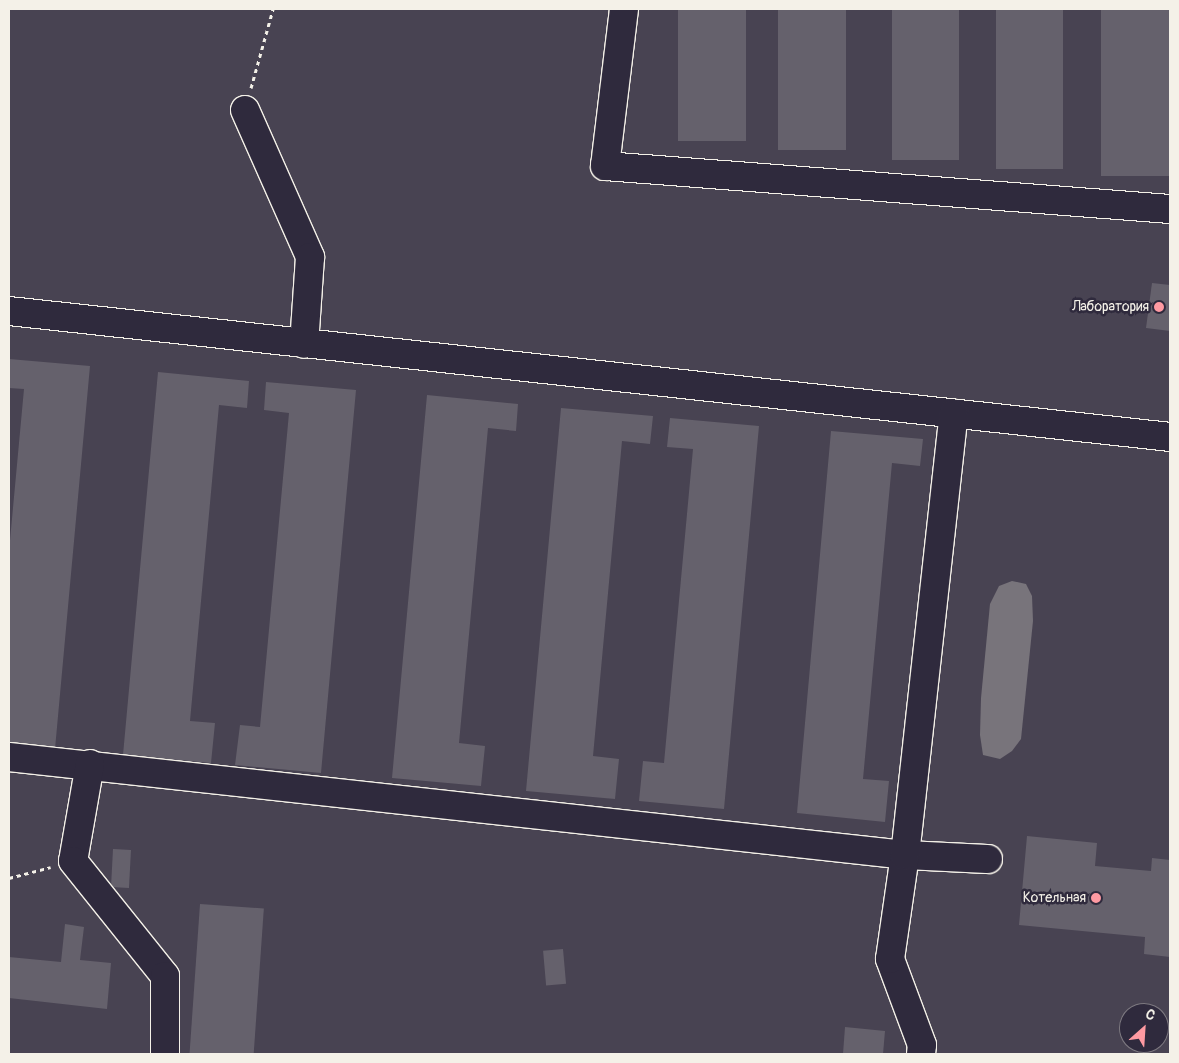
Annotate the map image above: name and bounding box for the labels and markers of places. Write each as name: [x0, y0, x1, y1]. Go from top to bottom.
place label: Лаборатория: [1072, 299, 1149, 315]
marker: Лаборатория: [1153, 301, 1165, 313]
place label: Котельная: [1023, 890, 1086, 906]
marker: Котельная: [1090, 892, 1102, 904]

